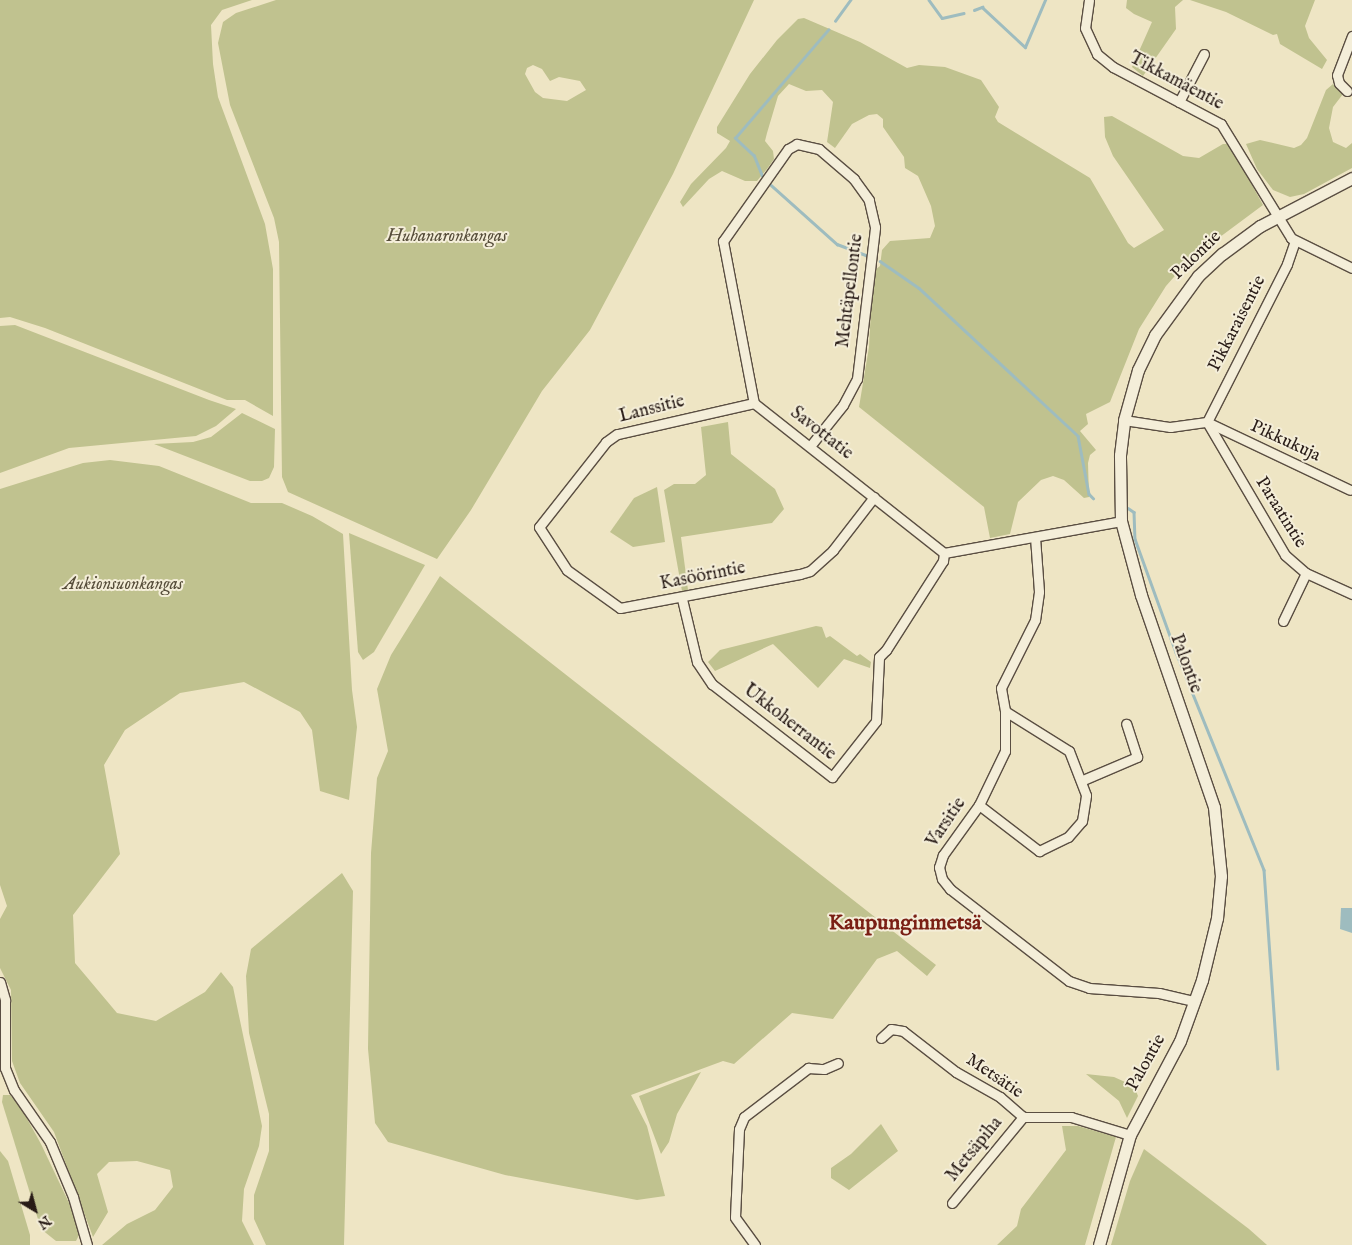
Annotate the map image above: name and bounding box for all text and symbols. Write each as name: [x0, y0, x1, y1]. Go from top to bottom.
street label: Tikkamäentie: [1125, 48, 1227, 116]
park label: Huhanaronkangas: [387, 226, 507, 248]
street label: Palontie: [1167, 227, 1227, 285]
street label: Mehtäpellontie: [833, 233, 869, 349]
street label: Pikkaraisentie: [1205, 272, 1271, 376]
street label: Lanssitie: [617, 391, 687, 429]
street label: Savottatie: [785, 403, 857, 465]
street label: Pikkukuja: [1247, 416, 1323, 468]
street label: Paraatintie: [1250, 473, 1310, 553]
street label: Kasöörintie: [658, 558, 748, 596]
park label: Aukionsuonkangas: [63, 574, 183, 596]
street label: Palontie: [1164, 632, 1206, 696]
street label: Ukkoherrantie: [738, 680, 840, 766]
street label: Varsitie: [923, 794, 971, 852]
district label: Kaupunginmetsä: [828, 911, 982, 937]
street label: Palontie: [1123, 1031, 1171, 1095]
street label: Metsätie: [961, 1050, 1027, 1104]
street label: Metsäpiha: [942, 1113, 1008, 1187]
north arrow: [10, 1185, 60, 1235]
text: N: [34, 1211, 54, 1233]

